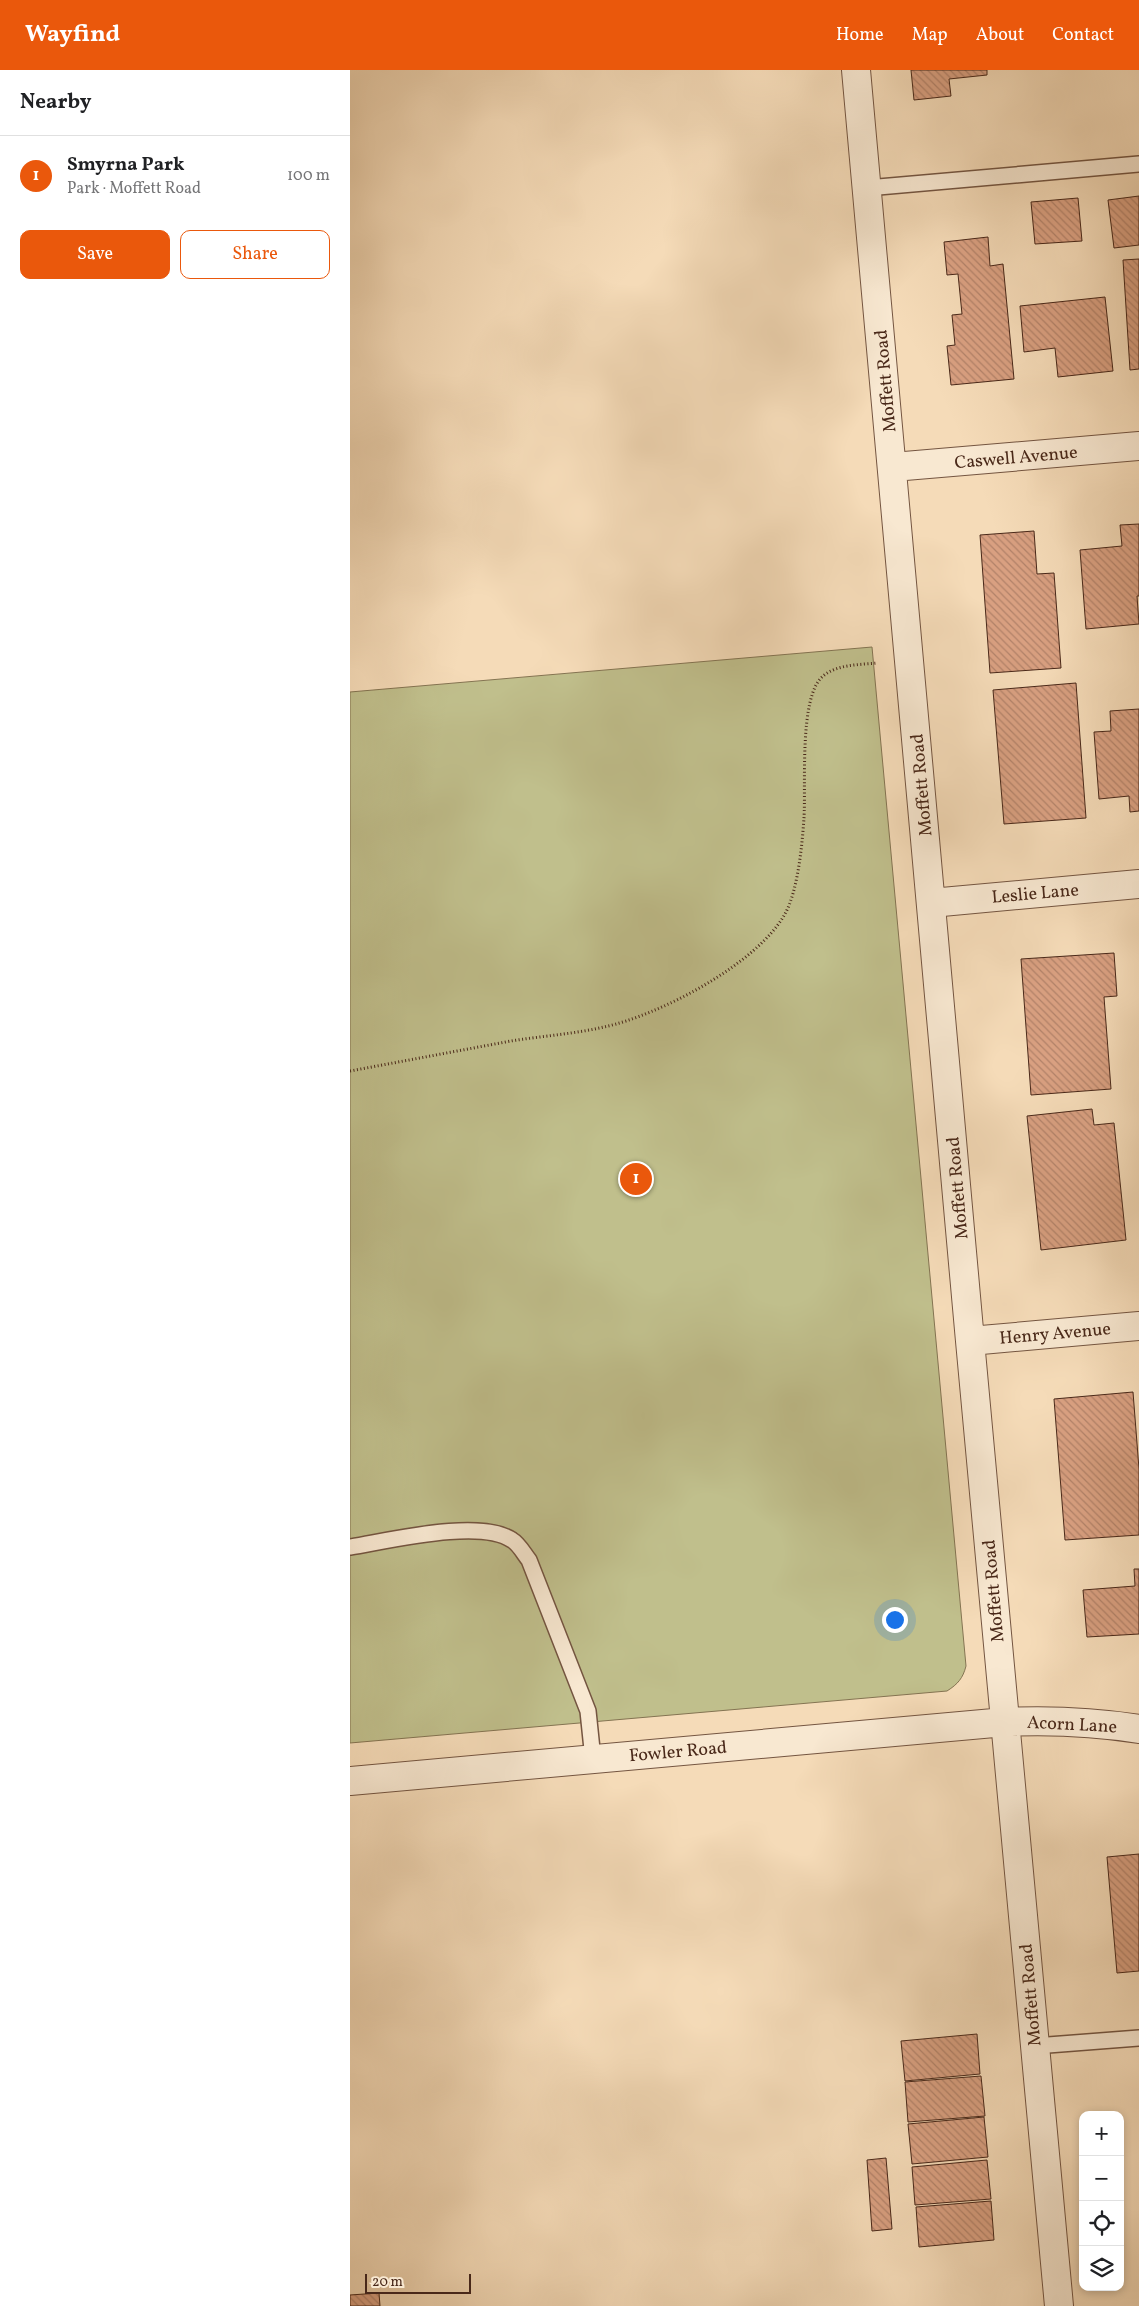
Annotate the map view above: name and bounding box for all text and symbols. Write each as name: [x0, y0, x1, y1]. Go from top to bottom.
text: Wayfind: [25, 18, 120, 52]
text: Home: [836, 23, 884, 48]
text: Map: [912, 23, 948, 48]
text: About: [976, 23, 1024, 48]
text: Contact: [1052, 23, 1114, 48]
text: Nearby: [20, 88, 91, 117]
text: Smyrna Park: [67, 152, 185, 178]
text: 1: [33, 165, 39, 187]
text: 100 m: [287, 165, 330, 187]
text: Park · Moffett Road: [67, 178, 201, 200]
button: Save: [20, 230, 170, 279]
button: Share: [180, 230, 330, 279]
street label: Moffett Road: [870, 328, 903, 433]
street label: Caswell Avenue: [953, 441, 1079, 476]
street label: Moffett Road: [906, 732, 939, 837]
street label: Leslie Lane: [990, 878, 1080, 911]
street label: Moffett Road: [942, 1135, 975, 1240]
pin: 1: [620, 1160, 652, 1198]
street label: Henry Avenue: [998, 1317, 1112, 1352]
street label: Moffett Road: [978, 1538, 1011, 1643]
your location: [882, 1607, 908, 1633]
street label: Acorn Lane: [1026, 1711, 1118, 1740]
street label: Fowler Road: [628, 1736, 728, 1769]
street label: Moffett Road: [1015, 1942, 1048, 2047]
map controls: [1079, 2111, 1124, 2291]
button: +: [1079, 2111, 1124, 2156]
button: −: [1079, 2156, 1124, 2201]
button: locate: [1079, 2201, 1124, 2246]
button: layers: [1079, 2246, 1124, 2291]
scale bar: [365, 2271, 471, 2294]
text: 20 m: [372, 2273, 403, 2292]

